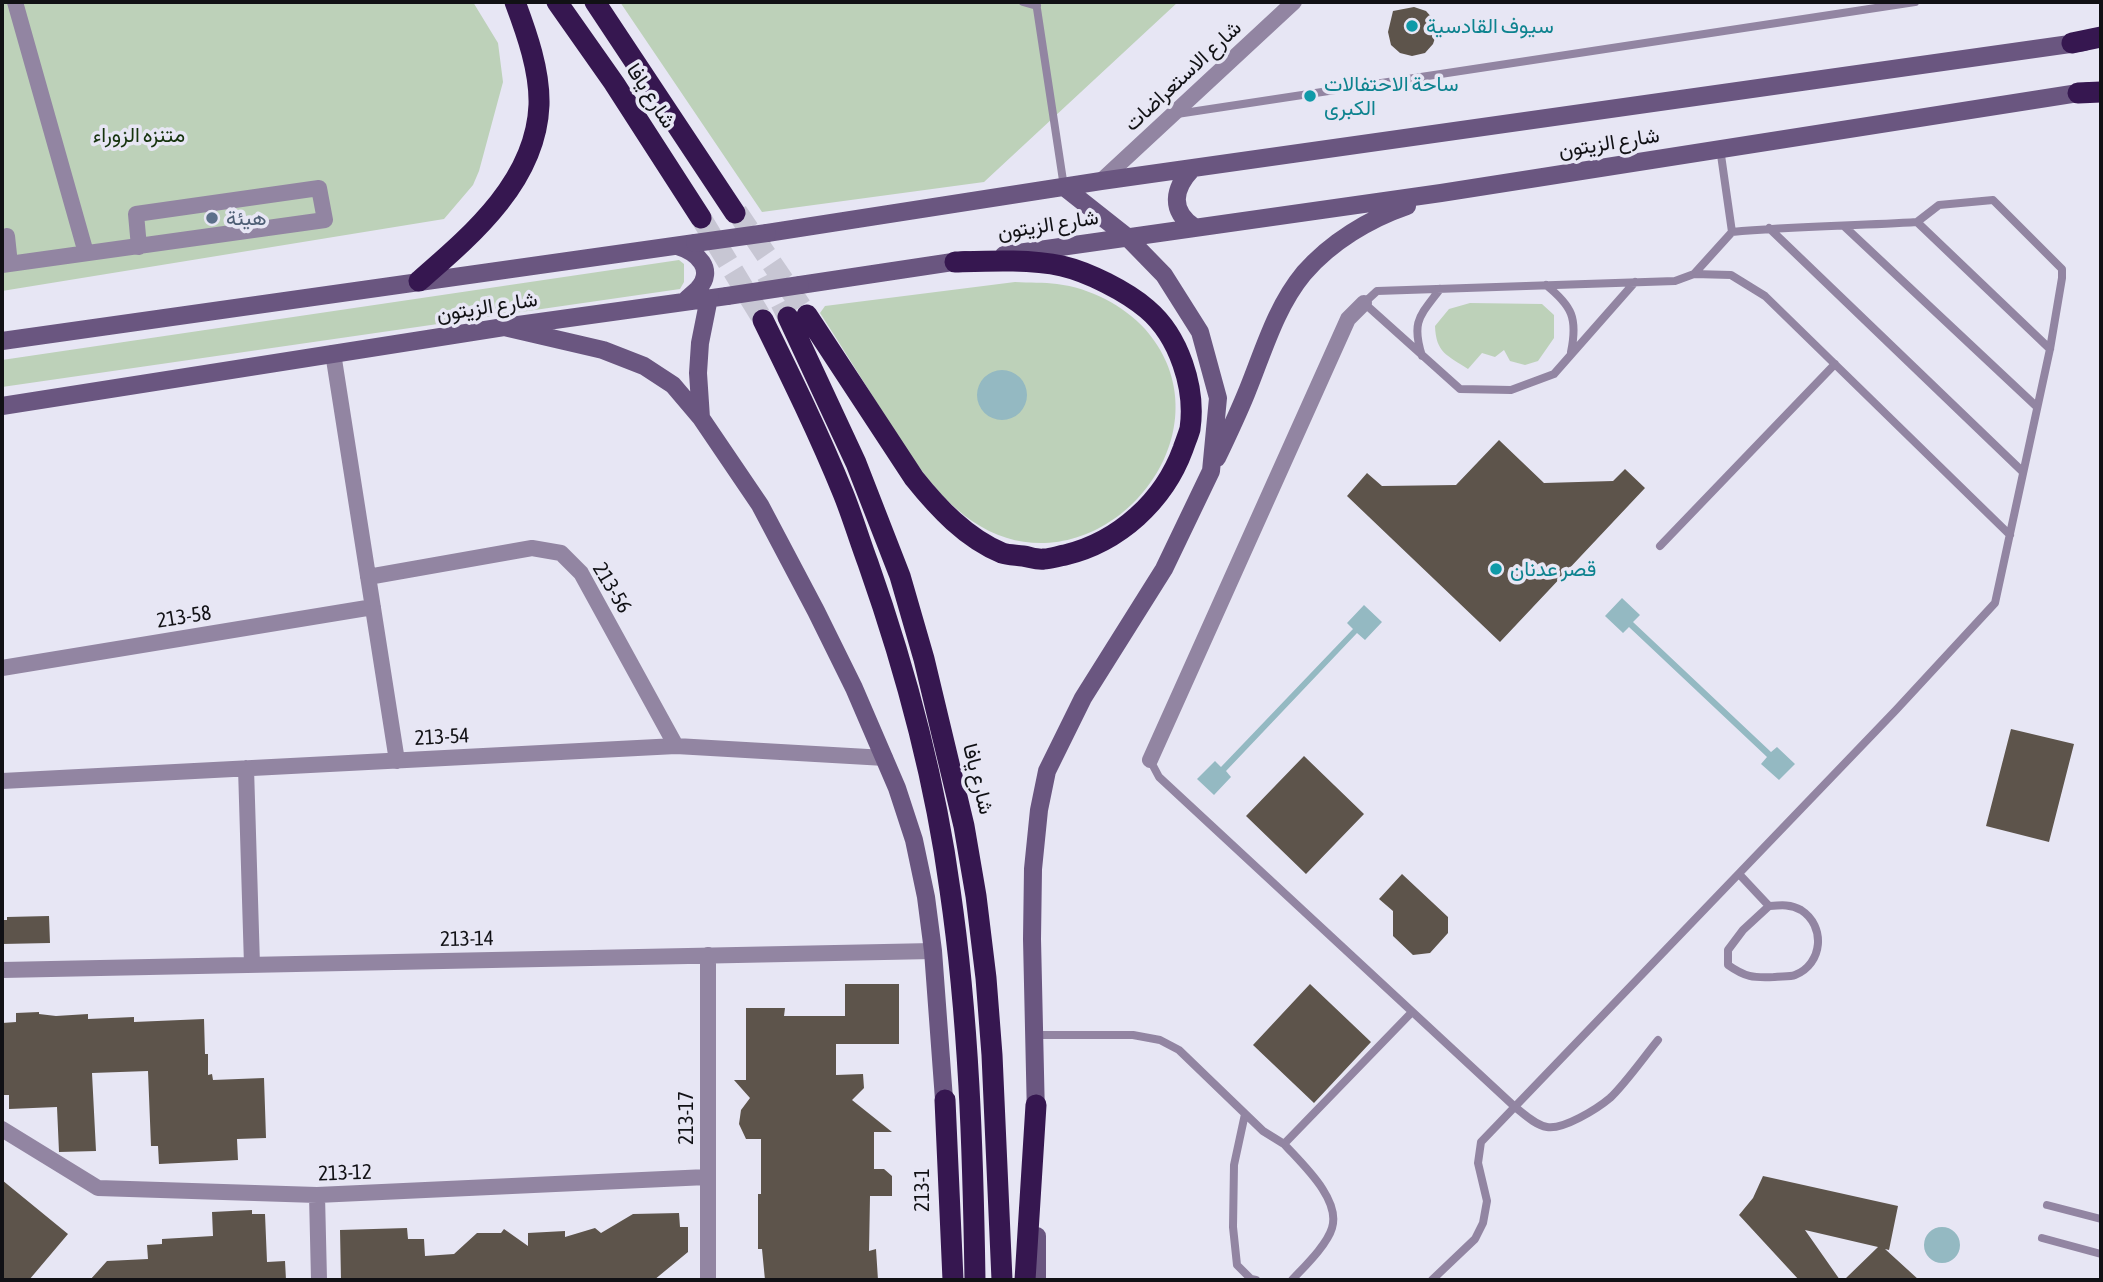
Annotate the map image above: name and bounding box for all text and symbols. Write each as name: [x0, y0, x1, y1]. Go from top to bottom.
place label: سيوف القادسية: [1426, 13, 1554, 39]
street label: شارع الاستعراضات: [1119, 15, 1247, 137]
marker: سيوف القادسية: [1404, 18, 1420, 34]
street label: شارع يافا: [621, 59, 681, 133]
place label: ساحة الاحتفالات الكبرى: [1324, 71, 1459, 121]
marker: ساحة الاحتفالات الكبرى: [1302, 88, 1318, 104]
park label: متنزه الزوراء: [93, 122, 185, 148]
street label: شارع الزيتون: [1557, 123, 1661, 163]
place label: هيئة: [226, 205, 267, 231]
street label: شارع الزيتون: [996, 205, 1100, 245]
marker: هيئة: [204, 210, 220, 226]
street label: شارع الزيتون: [435, 287, 539, 327]
place label: قصر عدنان: [1510, 556, 1596, 582]
street label: 213-56: [587, 558, 637, 618]
marker: قصر عدنان: [1488, 561, 1504, 577]
street label: 213-58: [155, 600, 213, 634]
street label: 213-54: [414, 723, 470, 751]
street label: شارع يافا: [957, 741, 999, 817]
street label: 213-14: [440, 926, 494, 952]
street label: 213-17: [673, 1091, 699, 1145]
street label: 213-12: [318, 1159, 372, 1187]
street label: 213-1: [909, 1168, 935, 1212]

